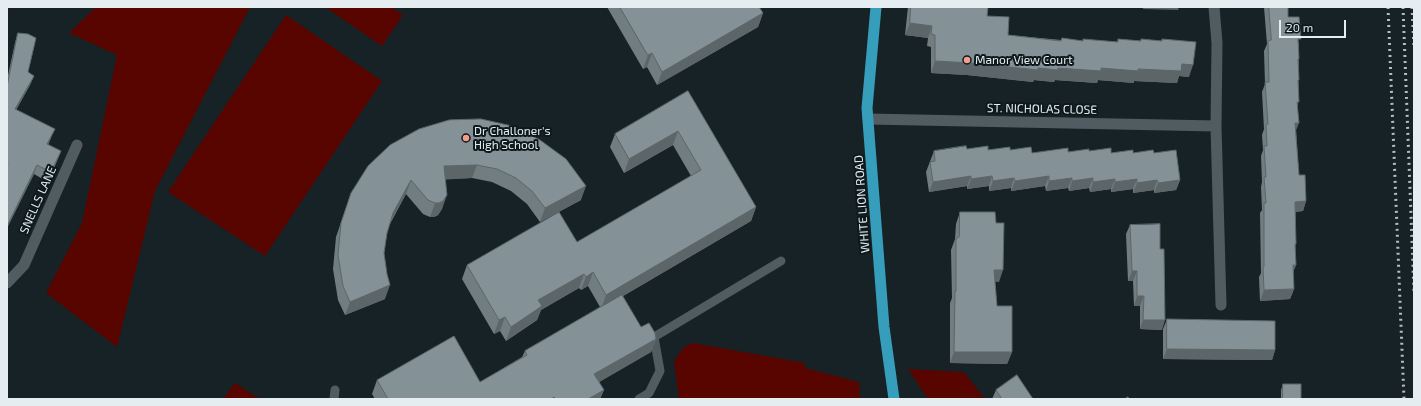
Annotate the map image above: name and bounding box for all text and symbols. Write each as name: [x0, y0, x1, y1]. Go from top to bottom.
scale bar: [1281, 12, 1348, 38]
text: 20 m: [1286, 20, 1313, 34]
place label: Manor View Court: [975, 53, 1073, 67]
marker: Manor View Court: [962, 55, 972, 65]
street label: ST. NICHOLAS CLOSE: [987, 101, 1097, 117]
place label: Dr Challoner's High School: [474, 124, 551, 152]
marker: Dr Challoner's High School: [461, 133, 471, 143]
street label: WHITE LION ROAD: [851, 155, 873, 253]
street label: SNELLS LANE: [17, 164, 59, 236]

